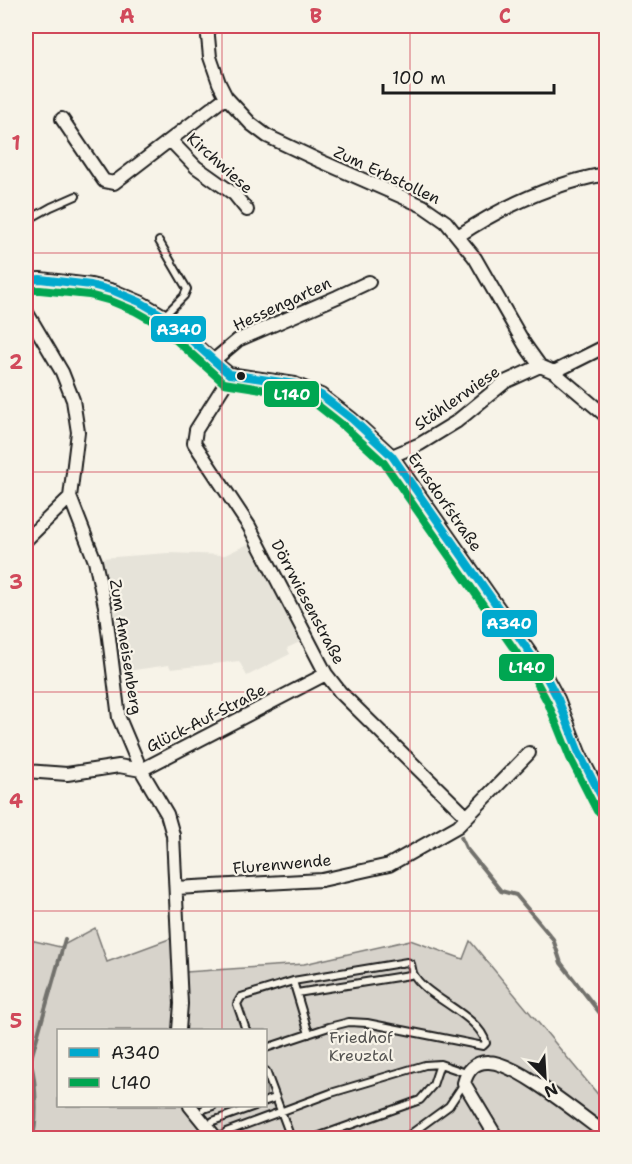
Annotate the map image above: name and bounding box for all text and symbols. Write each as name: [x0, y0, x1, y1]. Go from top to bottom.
text: A: [119, 3, 135, 29]
text: B: [310, 3, 322, 29]
text: C: [499, 3, 511, 29]
scale bar: [383, 57, 554, 95]
text: 100 m: [392, 66, 446, 90]
street label: Kirchwiese: [182, 128, 258, 198]
text: 1: [11, 130, 21, 156]
street label: Zum Erbstollen: [330, 141, 444, 209]
street label: Hessengarten: [230, 272, 335, 336]
line badge: A340: [150, 315, 207, 343]
text: A340: [156, 319, 202, 340]
text: 2: [9, 349, 23, 375]
street label: Stählerwiese: [410, 361, 504, 435]
unlabelled marker: [235, 370, 247, 382]
line badge: L140: [263, 380, 320, 408]
text: L140: [274, 384, 310, 405]
street label: Ernsdorfstraße: [403, 448, 487, 556]
street label: Dörrwiesenstraße: [266, 536, 350, 668]
text: 3: [9, 569, 23, 595]
street label: Zum Ameisenberg: [105, 578, 147, 716]
line badge: A340: [481, 609, 538, 638]
text: A340: [486, 613, 532, 634]
line badge: L140: [498, 653, 555, 682]
text: L140: [509, 657, 545, 678]
street label: Glück-Auf-Straße: [143, 679, 269, 757]
text: 4: [9, 788, 23, 814]
street label: Flurenwende: [232, 849, 332, 879]
text: 5: [10, 1008, 22, 1034]
park label: Friedhof Kreuztal: [329, 1027, 394, 1066]
legend: [57, 1029, 267, 1107]
text: A340: [111, 1041, 160, 1065]
north arrow: [515, 1047, 575, 1107]
text: L140: [111, 1071, 151, 1095]
text: N: [541, 1078, 561, 1102]

